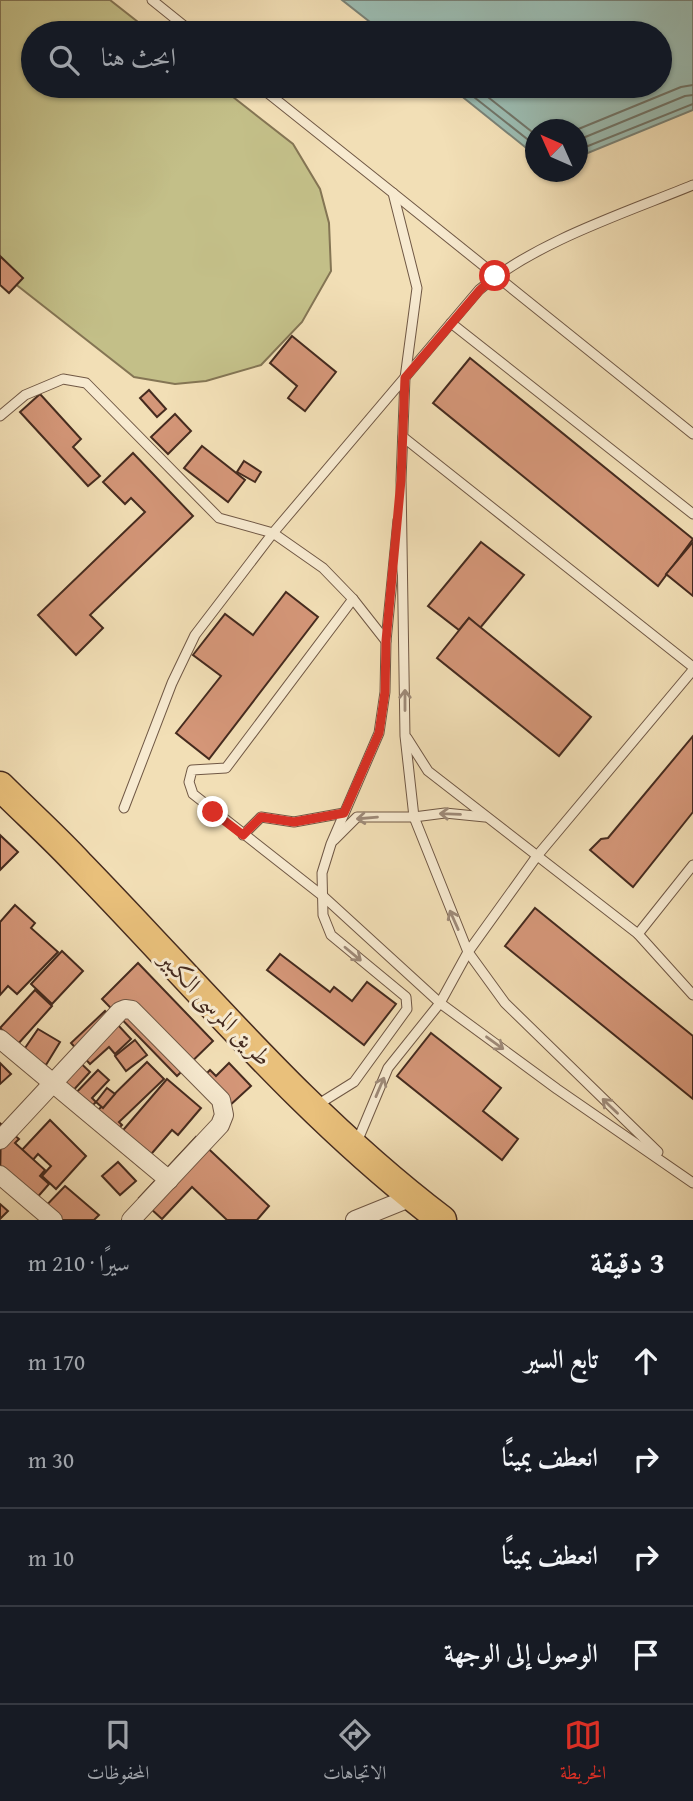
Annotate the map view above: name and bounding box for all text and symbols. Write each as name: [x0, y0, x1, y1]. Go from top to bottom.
search box: [21, 21, 672, 98]
text: ابحث هنا: [101, 37, 176, 76]
icon: search: [45, 41, 83, 79]
north arrow: [525, 119, 588, 182]
route start: [479, 260, 510, 291]
one-way arrow: [398, 688, 412, 711]
route end: [197, 796, 228, 827]
one-way arrow: [439, 808, 462, 821]
one-way arrow: [356, 812, 379, 825]
one-way arrow: [447, 910, 460, 932]
street label: طريق المرسى الكبير: [150, 940, 280, 1074]
one-way arrow: [344, 946, 362, 962]
one-way arrow: [485, 1036, 504, 1051]
one-way arrow: [375, 1076, 388, 1098]
one-way arrow: [602, 1098, 619, 1115]
text: 3 دقيقة: [590, 1240, 665, 1284]
text: سيرًا · 210 m: [28, 1246, 130, 1279]
text: تابع السير: [524, 1339, 598, 1378]
icon: ahead: [627, 1342, 665, 1380]
text: 170 m: [28, 1345, 85, 1378]
text: انعطف يمينًا: [502, 1437, 598, 1476]
icon: right: [627, 1440, 665, 1478]
text: 30 m: [28, 1443, 74, 1476]
text: انعطف يمينًا: [502, 1535, 598, 1574]
icon: right: [627, 1538, 665, 1576]
text: 10 m: [28, 1541, 74, 1574]
text: الوصول إلى الوجهة: [444, 1633, 598, 1672]
icon: arrive: [627, 1636, 665, 1674]
tab: المحفوظات: [87, 1716, 149, 1791]
tab: الاتجاهات: [323, 1716, 386, 1791]
tab: الخريطة: [560, 1716, 606, 1791]

